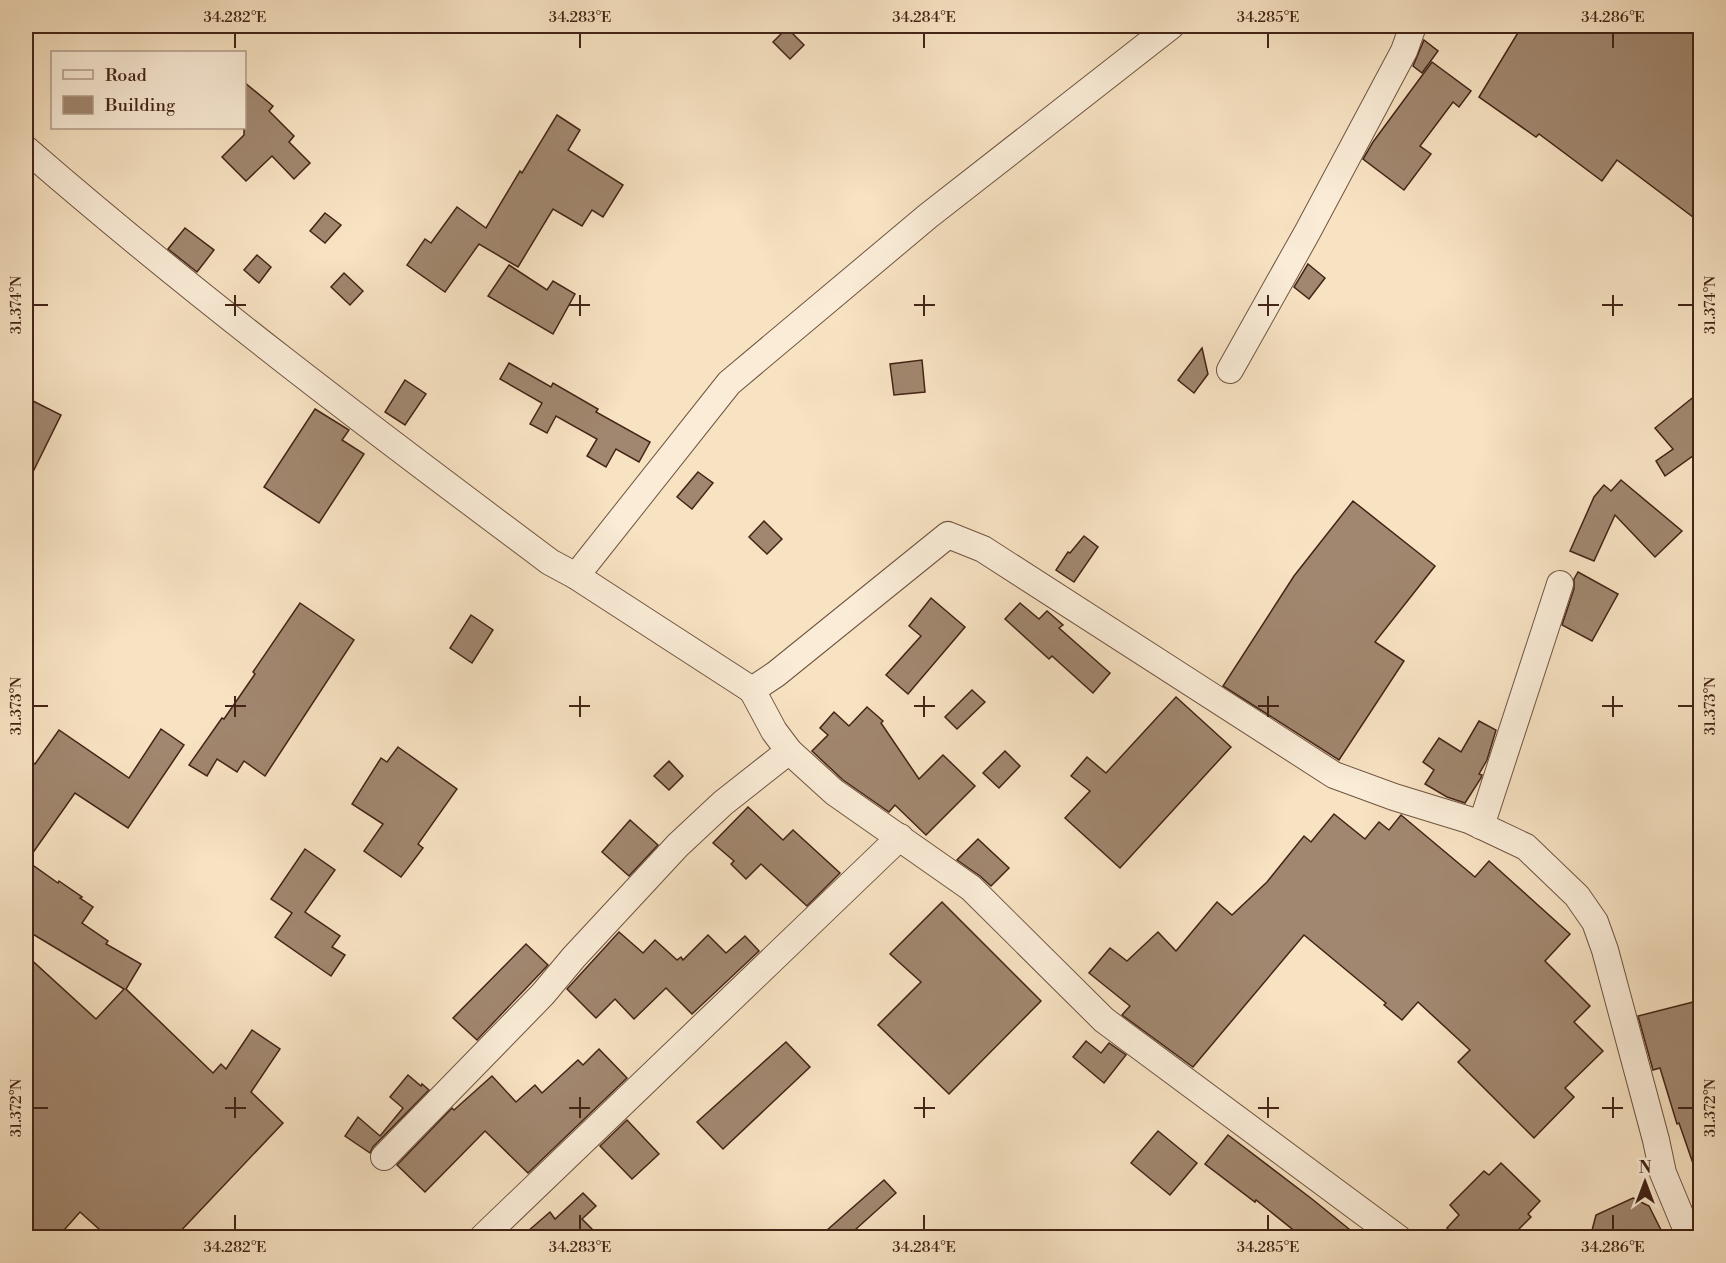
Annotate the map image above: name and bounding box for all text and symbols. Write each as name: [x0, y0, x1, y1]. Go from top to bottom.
text: 34.282°E: [204, 8, 266, 27]
text: 34.283°E: [549, 8, 611, 27]
text: 34.284°E: [892, 8, 956, 27]
text: 34.285°E: [1237, 8, 1299, 27]
text: 34.286°E: [1581, 8, 1645, 27]
legend: [51, 51, 246, 129]
text: Road: [105, 64, 148, 87]
text: Building: [104, 94, 176, 117]
text: 31.374°N: [7, 276, 26, 334]
text: 31.374°N: [1701, 276, 1720, 334]
text: 31.373°N: [7, 677, 26, 735]
text: 31.373°N: [1701, 677, 1720, 735]
text: 31.372°N: [7, 1079, 26, 1137]
text: 31.372°N: [1701, 1079, 1720, 1137]
north arrow: [1615, 1152, 1675, 1212]
text: N: [1639, 1158, 1652, 1178]
text: 34.282°E: [204, 1238, 266, 1257]
text: 34.283°E: [549, 1238, 611, 1257]
text: 34.284°E: [892, 1238, 956, 1257]
text: 34.285°E: [1237, 1238, 1299, 1257]
text: 34.286°E: [1581, 1238, 1645, 1257]

